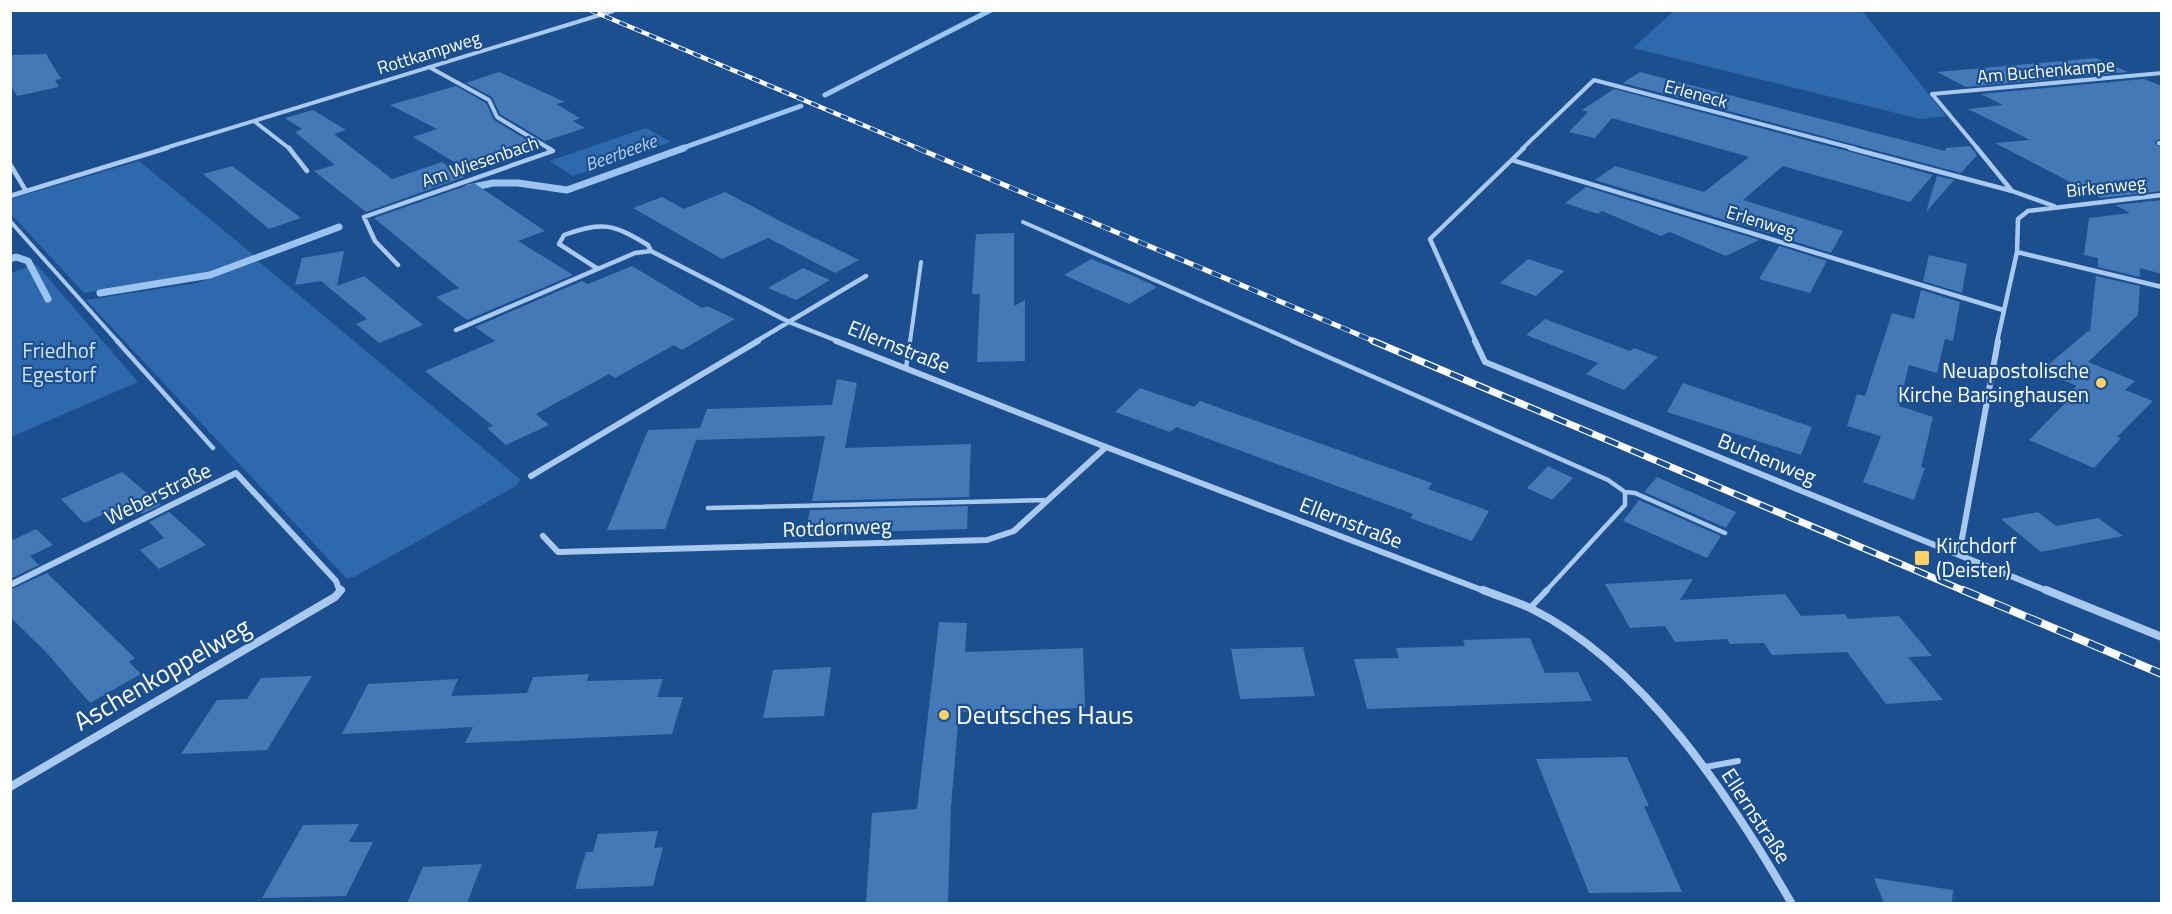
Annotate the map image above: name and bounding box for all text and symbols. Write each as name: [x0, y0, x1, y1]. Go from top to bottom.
street label: Rottkampweg: [374, 24, 484, 81]
street label: Am Buchenkampe: [1976, 51, 2116, 90]
street label: Erleneck: [1661, 72, 1731, 115]
water label: Beerbeeke: [581, 127, 662, 178]
street label: Am Wiesenbach: [418, 129, 542, 194]
street label: Birkenweg: [2065, 169, 2147, 204]
street label: Erlenweg: [1723, 198, 1799, 245]
street label: Ellernstraße: [843, 311, 955, 381]
park label: Friedhof Egestorf: [21, 334, 97, 390]
place label: Neuapostolische Kirche Barsinghausen: [1898, 354, 2089, 410]
marker: Neuapostolische Kirche Barsinghausen: [2094, 376, 2108, 390]
street label: Buchenweg: [1713, 424, 1822, 492]
street label: Weberstraße: [99, 453, 216, 533]
street label: Ellernstraße: [1295, 488, 1408, 556]
street label: Rotdornweg: [782, 509, 892, 545]
place label: Kirchdorf (Deister): [1936, 529, 2016, 585]
marker: Kirchdorf (Deister): [1913, 549, 1931, 567]
street label: Aschenkoppelweg: [66, 607, 257, 740]
place label: Deutsches Haus: [956, 695, 1134, 734]
marker: Deutsches Haus: [937, 708, 951, 722]
street label: Ellernstraße: [1714, 761, 1800, 869]

